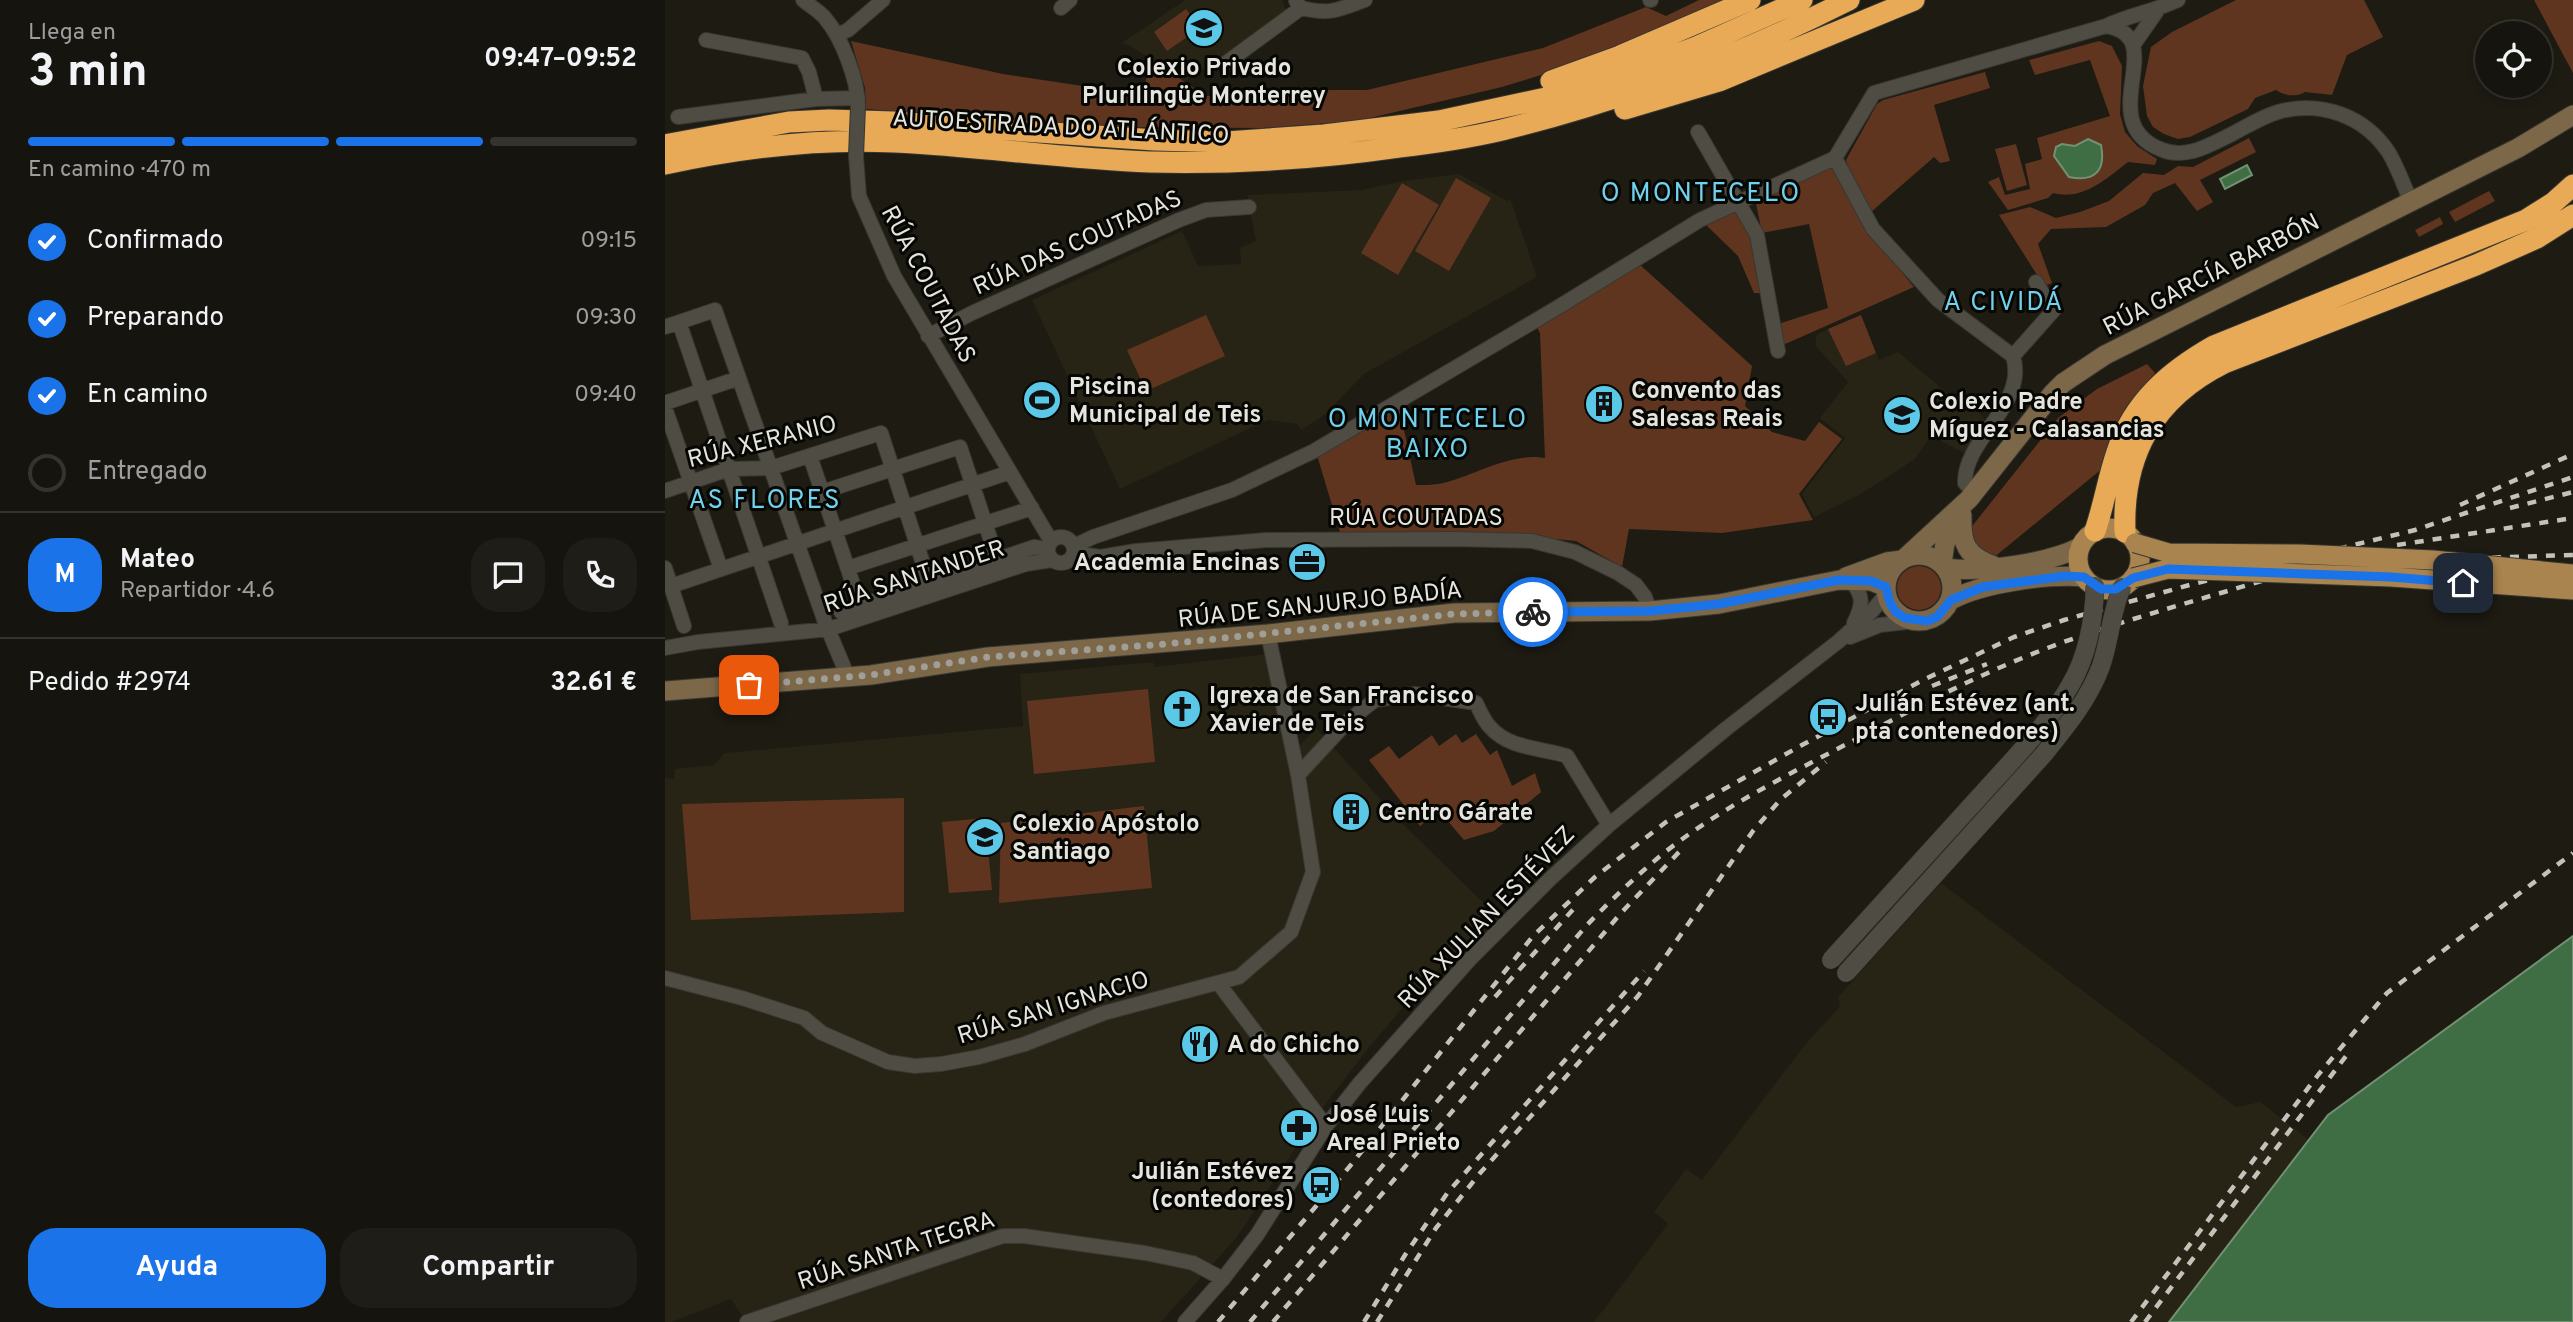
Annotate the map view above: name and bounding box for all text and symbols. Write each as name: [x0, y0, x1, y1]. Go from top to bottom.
school or university icon: Colexio Privado Plurilingüe Monterrey: [1183, 7, 1225, 49]
text: Llega en: [28, 19, 116, 48]
map controls: [2475, 21, 2552, 98]
button: locate: [2475, 21, 2552, 98]
text: 09:47–09:52: [484, 43, 637, 76]
text: 3 min: [28, 44, 148, 103]
place label: Colexio Privado Plurilingüe Monterrey: [1082, 54, 1326, 112]
street label: AUTOESTRADA DO ATLÁNTICO: [892, 102, 1230, 152]
text: En camino · 470 m: [28, 156, 211, 185]
district label: O MONTECELO: [1601, 178, 1801, 211]
street label: RÚA DAS COUTADAS: [968, 183, 1187, 303]
street label: RÚA COUTADAS: [873, 200, 983, 369]
street label: RÚA GARCÍA BARBÓN: [2098, 206, 2325, 343]
icon: check: [28, 223, 66, 261]
text: Confirmado: [87, 225, 224, 258]
text: 09:15: [580, 227, 637, 256]
district label: A CIVIDÁ: [1944, 285, 2065, 320]
icon: check: [28, 300, 66, 338]
text: Preparando: [87, 302, 224, 335]
text: 09:30: [575, 304, 637, 333]
place label: Piscina Municipal de Teis: [1069, 373, 1261, 431]
icon: check: [28, 377, 66, 415]
place label: Convento das Salesas Reais: [1631, 377, 1783, 435]
text: En camino: [87, 379, 208, 412]
sports icon: Piscina Municipal de Teis: [1021, 379, 1063, 421]
text: 09:40: [574, 381, 637, 410]
building icon: Convento das Salesas Reais: [1583, 383, 1625, 425]
place label: Colexio Padre Míguez - Calasancias: [1929, 388, 2165, 446]
school or university icon: Colexio Padre Míguez - Calasancias: [1881, 394, 1923, 436]
district label: O MONTECELO BAIXO: [1328, 404, 1528, 467]
street label: RÚA XERANIO: [684, 408, 840, 476]
text: Entregado: [87, 456, 207, 489]
district label: AS FLORES: [688, 485, 842, 518]
street label: RÚA COUTADAS: [1329, 502, 1503, 534]
street label: RÚA SANTANDER: [819, 533, 1009, 621]
button: chat: [471, 538, 545, 612]
button: phone: [563, 538, 637, 612]
office icon: Academia Encinas: [1286, 541, 1328, 583]
text: Mateo: [120, 544, 195, 577]
place label: Academia Encinas: [1074, 549, 1280, 579]
pin: [2433, 553, 2493, 613]
text: M: [54, 559, 76, 592]
icon: home: [2444, 564, 2482, 602]
street label: RÚA DE SANJURJO BADÍA: [1176, 574, 1464, 636]
text: Repartidor · 4.6: [120, 577, 275, 606]
courier: [1498, 577, 1568, 647]
icon: bike: [1514, 593, 1552, 631]
pin: [719, 655, 779, 715]
icon: bag: [730, 666, 768, 704]
text: Pedido #2974: [28, 667, 191, 700]
text: 32.61 €: [550, 667, 637, 700]
place label: Igrexa de San Francisco Xavier de Teis: [1209, 682, 1474, 740]
church icon: Igrexa de San Francisco Xavier de Teis: [1161, 688, 1203, 730]
place label: Julián Estévez (ant. pta contenedores): [1855, 690, 2075, 748]
bus stop icon: Julián Estévez (ant. pta contenedores): [1807, 696, 1849, 738]
building icon: Centro Gárate: [1330, 791, 1372, 833]
place label: Centro Gárate: [1378, 799, 1533, 829]
place label: Colexio Apóstolo Santiago: [1012, 810, 1200, 868]
school or university icon: Colexio Apóstolo Santiago: [964, 816, 1006, 858]
street label: RÚA XULIAN ESTÉVEZ: [1391, 819, 1582, 1016]
street label: RÚA SAN IGNACIO: [953, 964, 1153, 1052]
restaurant icon: A do Chicho: [1179, 1023, 1221, 1065]
place label: A do Chicho: [1227, 1031, 1360, 1061]
place label: José Luis Areal Prieto: [1326, 1101, 1460, 1159]
pharmacy icon: José Luis Areal Prieto: [1278, 1107, 1320, 1149]
place label: Julián Estévez (contedores): [1131, 1158, 1294, 1216]
bus stop icon: Julián Estévez (contedores): [1300, 1164, 1342, 1206]
street label: RÚA SANTA TEGRA: [794, 1204, 999, 1298]
button: Ayuda: [28, 1228, 326, 1308]
button: Compartir: [340, 1228, 637, 1308]

